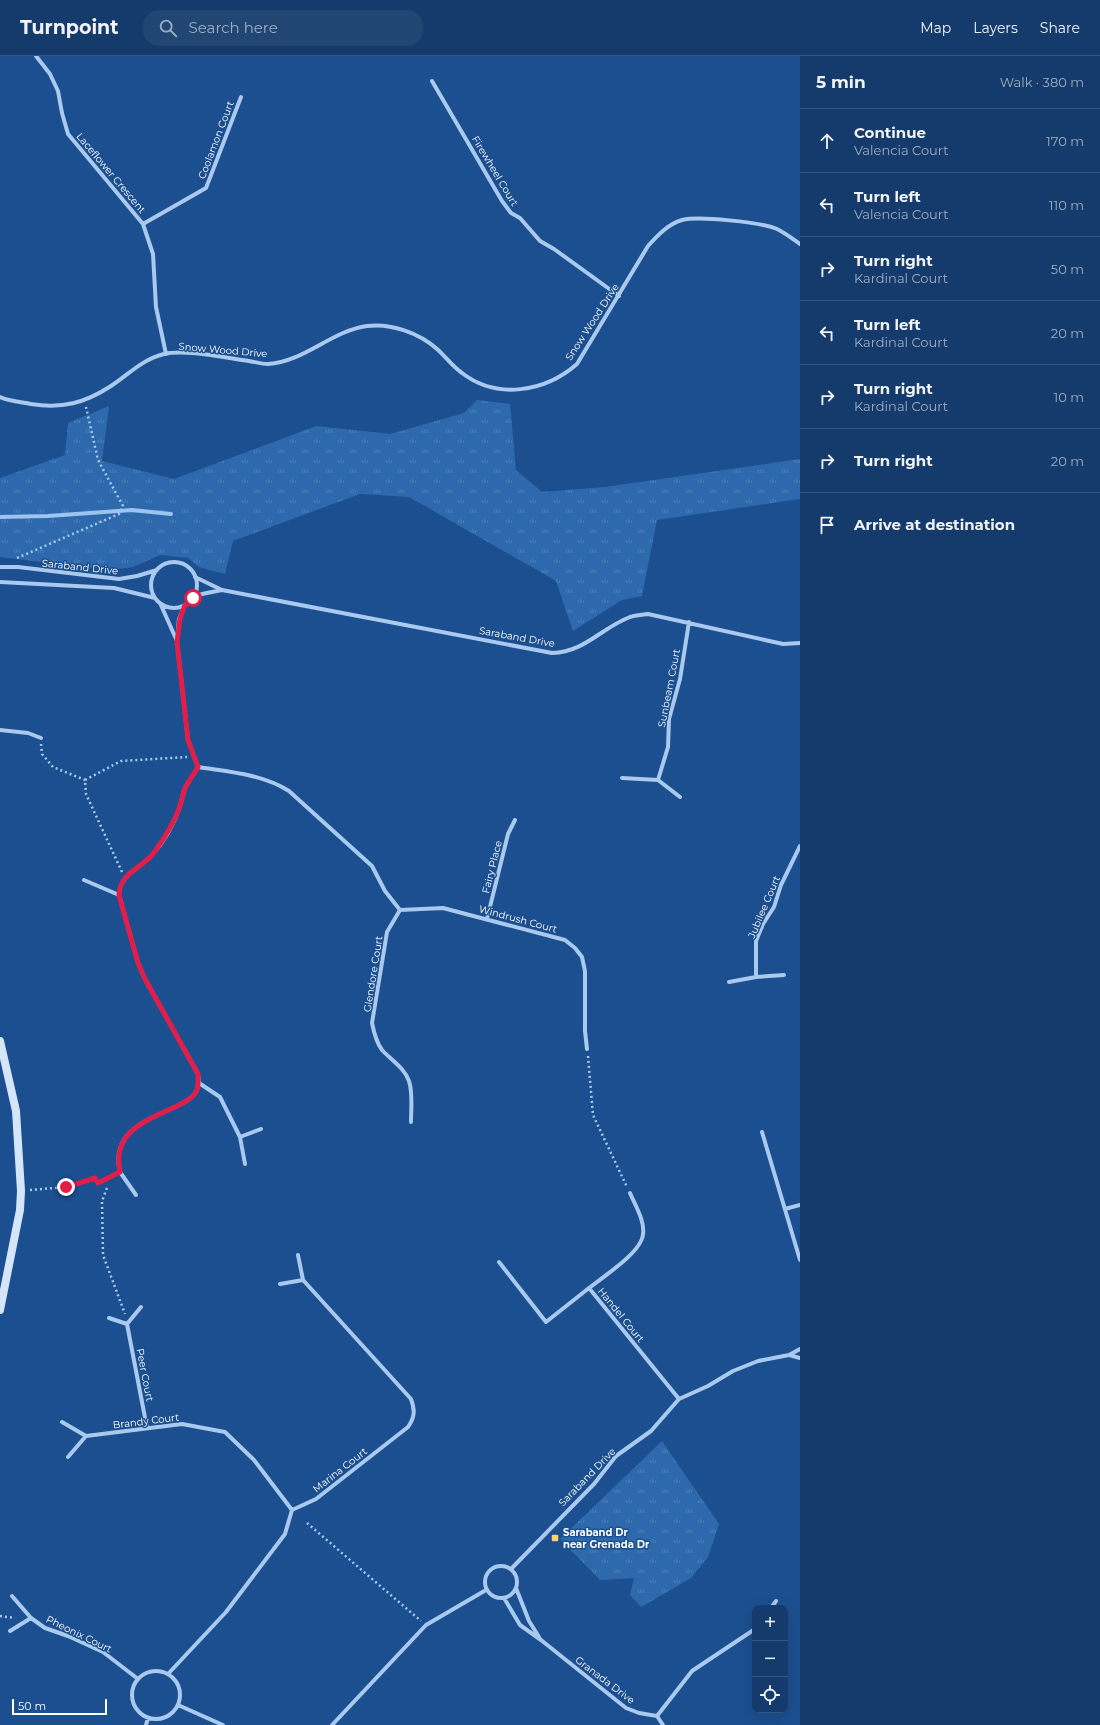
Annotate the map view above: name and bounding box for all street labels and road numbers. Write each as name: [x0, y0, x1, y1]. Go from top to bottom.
street label: Coolamon Court: [195, 99, 237, 181]
street label: Laceflower Crescent: [73, 130, 149, 216]
street label: Firewheel Court: [469, 133, 521, 209]
street label: Snow Wood Drive: [562, 281, 622, 363]
street label: Snow Wood Drive: [178, 340, 268, 360]
street label: Saraband Drive: [41, 557, 119, 577]
street label: Saraband Drive: [478, 624, 556, 650]
street label: Sunbeam Court: [655, 648, 683, 728]
street label: Fairy Place: [479, 839, 505, 895]
street label: Jubilee Court: [745, 874, 783, 941]
street label: Windrush Court: [478, 902, 558, 936]
street label: Glendore Court: [361, 935, 385, 1013]
street label: Handel Court: [595, 1285, 647, 1345]
street label: Peer Court: [133, 1347, 157, 1403]
street label: Brandy Court: [112, 1410, 180, 1432]
street label: Marina Court: [310, 1445, 370, 1495]
street label: Saraband Drive: [556, 1445, 618, 1509]
street label: Pheonix Court: [44, 1612, 114, 1656]
street label: Granada Drive: [573, 1653, 637, 1707]

